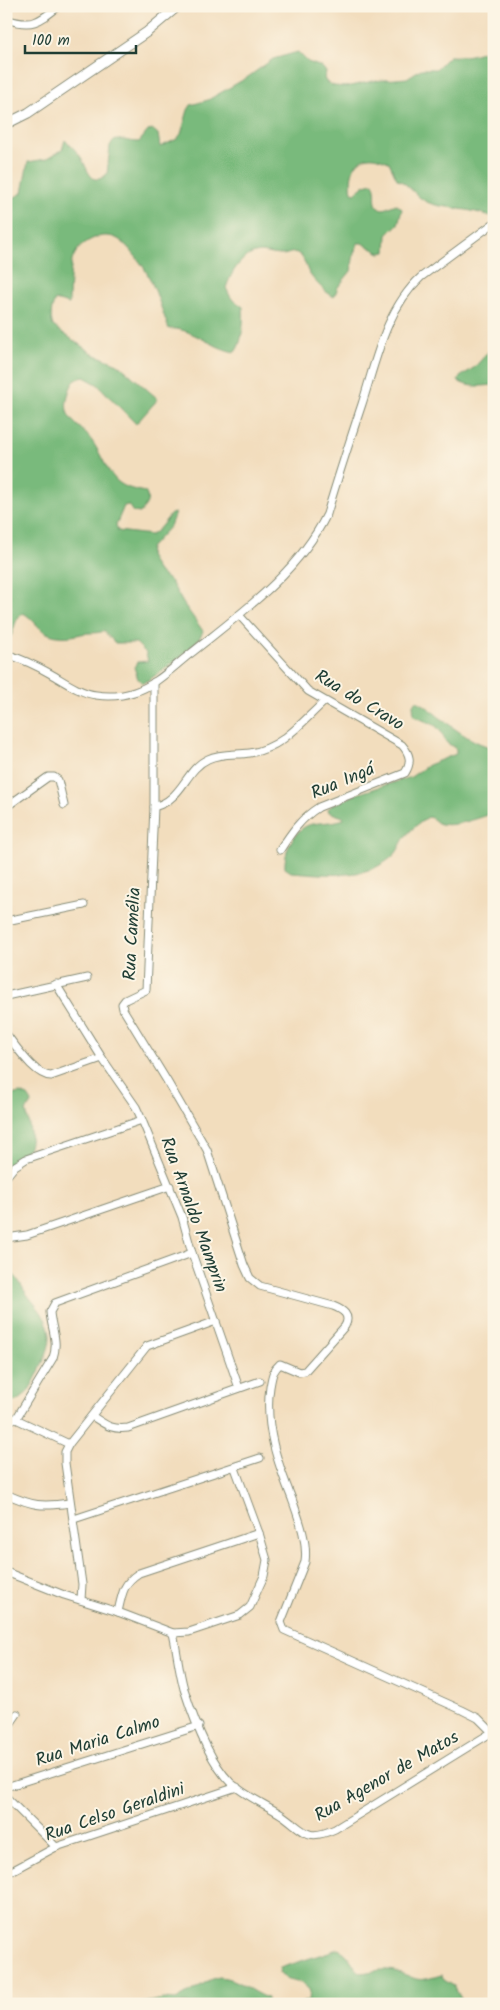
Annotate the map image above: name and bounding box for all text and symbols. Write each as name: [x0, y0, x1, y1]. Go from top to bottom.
scale bar: [25, 22, 136, 54]
text: 100 m: [32, 29, 70, 53]
street label: Rua do Cravo: [309, 663, 409, 739]
street label: Rua Ingá: [306, 755, 381, 808]
street label: Rua Camélia: [116, 887, 150, 981]
street label: Rua Arnaldo Mamprin: [151, 1133, 235, 1297]
street label: Rua Maria Calmo: [32, 1708, 164, 1776]
street label: Rua Agenor de Matos: [309, 1724, 465, 1830]
street label: Rua Celso Geraldini: [41, 1775, 190, 1851]

